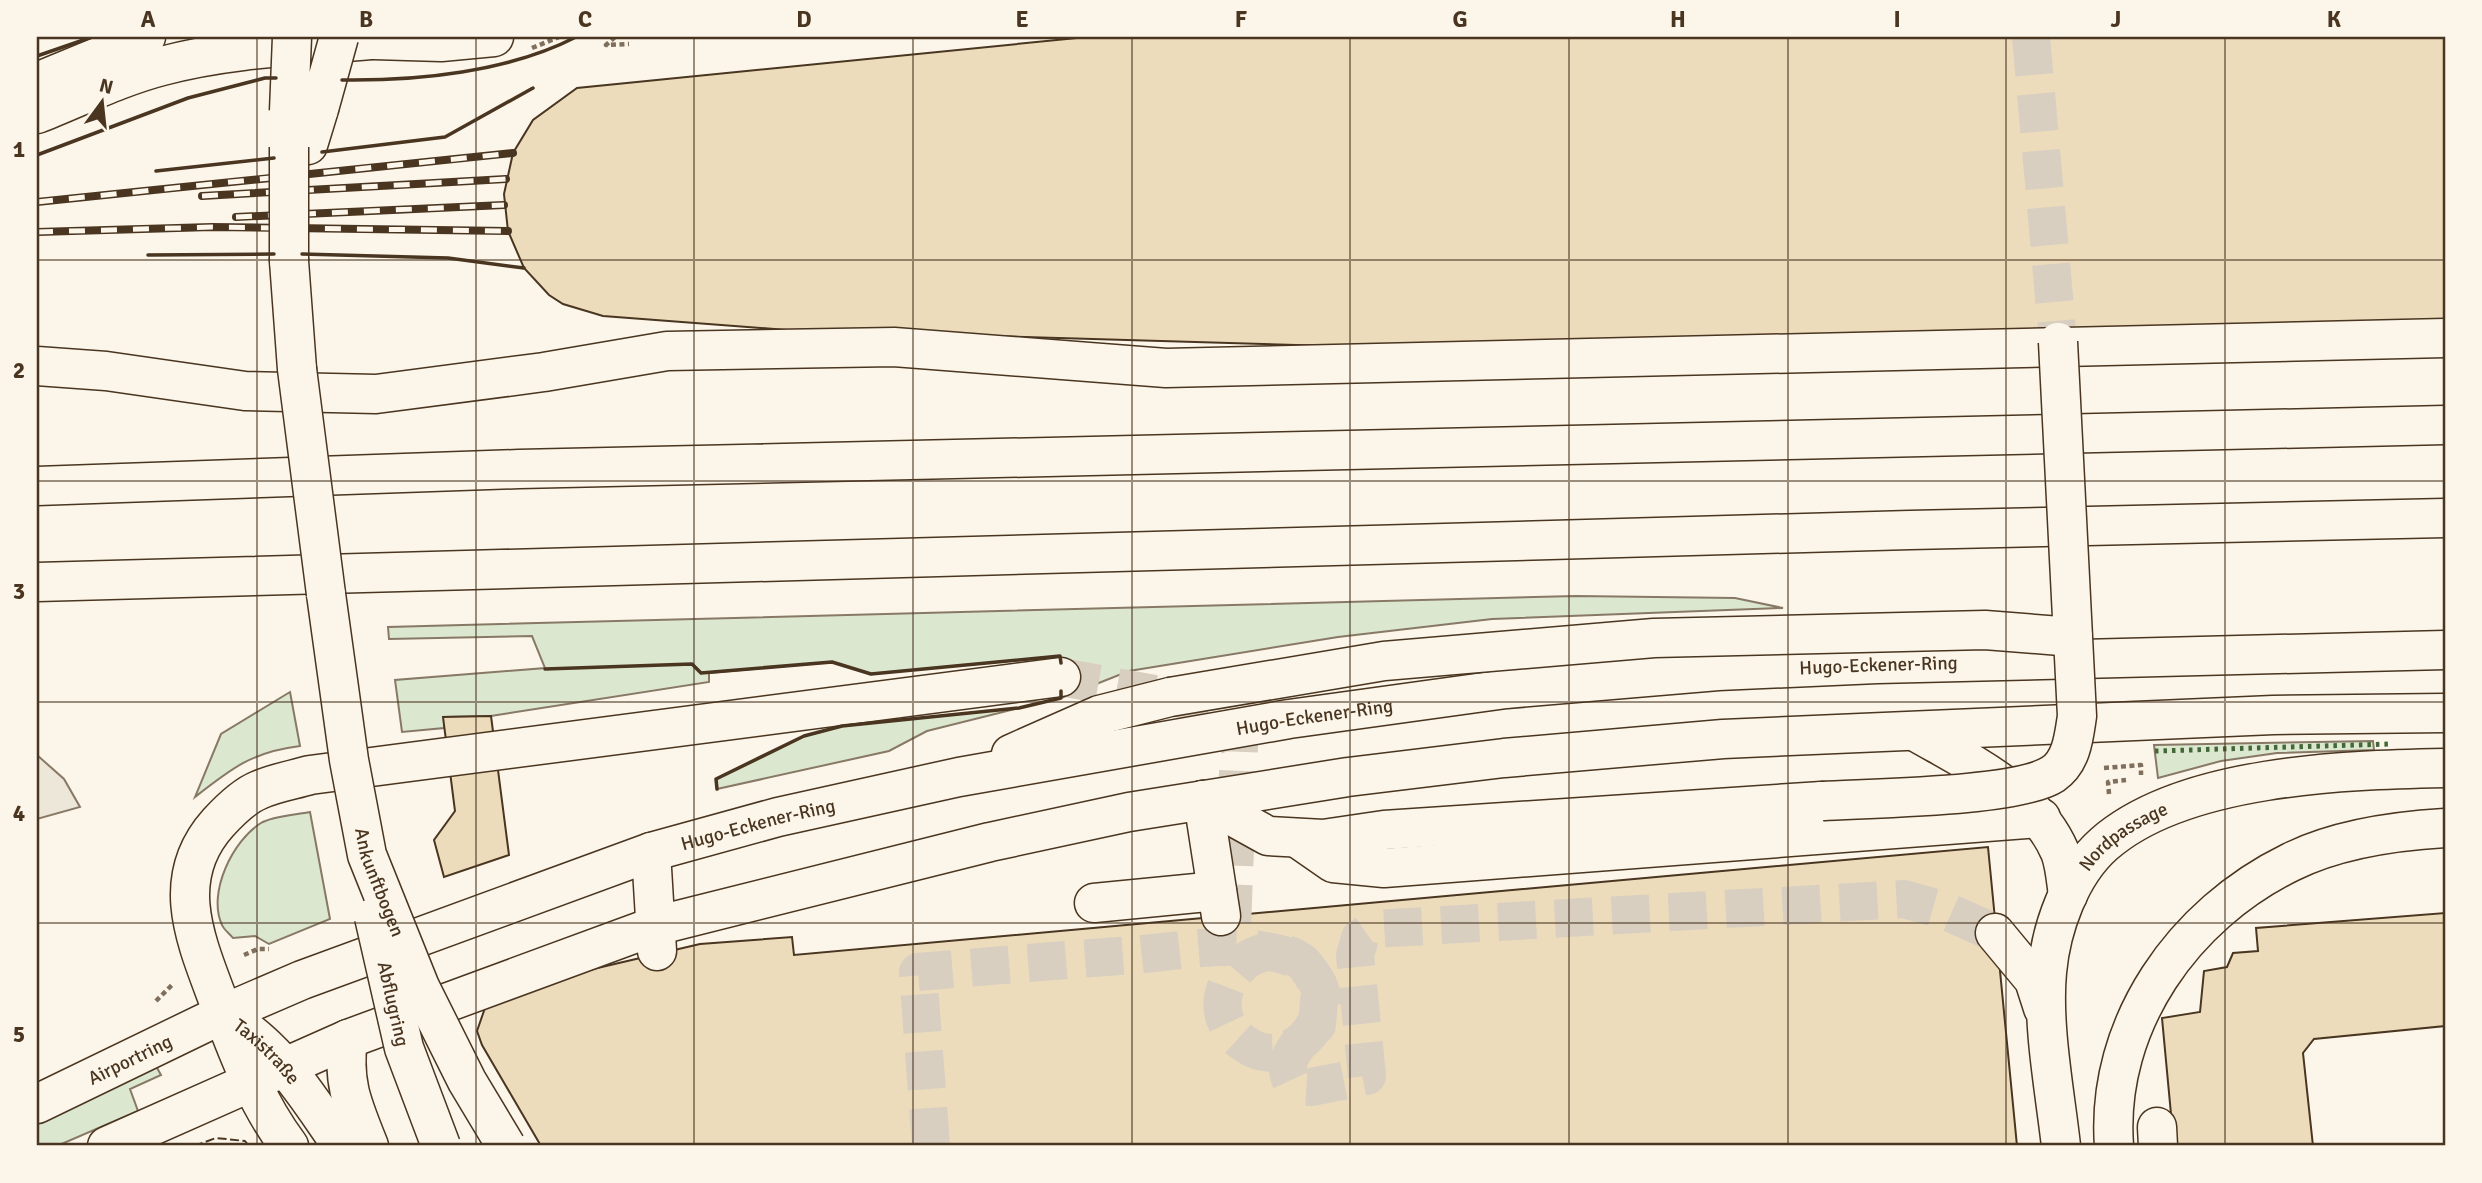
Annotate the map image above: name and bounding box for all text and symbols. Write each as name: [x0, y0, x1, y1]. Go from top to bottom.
text: A: [141, 5, 156, 34]
text: B: [359, 5, 373, 34]
text: C: [578, 5, 592, 34]
text: D: [796, 5, 812, 34]
text: E: [1015, 5, 1029, 34]
text: F: [1235, 5, 1247, 34]
text: G: [1452, 5, 1468, 34]
text: H: [1670, 5, 1686, 34]
text: I: [1893, 5, 1901, 34]
text: J: [2111, 5, 2121, 34]
text: K: [2327, 5, 2342, 34]
north arrow: [66, 66, 136, 136]
text: N: [97, 73, 116, 100]
text: 1: [13, 135, 25, 164]
text: 2: [13, 356, 25, 385]
text: 3: [13, 577, 25, 606]
street label: Hugo-Eckener-Ring: [1799, 651, 1958, 680]
street label: Hugo-Eckener-Ring: [1234, 694, 1395, 741]
street label: Hugo-Eckener-Ring: [678, 794, 838, 856]
street label: Nordpassage: [2074, 797, 2171, 876]
text: 4: [13, 799, 25, 828]
street label: Ankunftbogen: [349, 826, 410, 940]
street label: Abflugring: [372, 959, 414, 1049]
street label: Taxistraße: [229, 1014, 305, 1089]
text: 5: [13, 1020, 25, 1049]
street label: Airportring: [84, 1029, 176, 1091]

